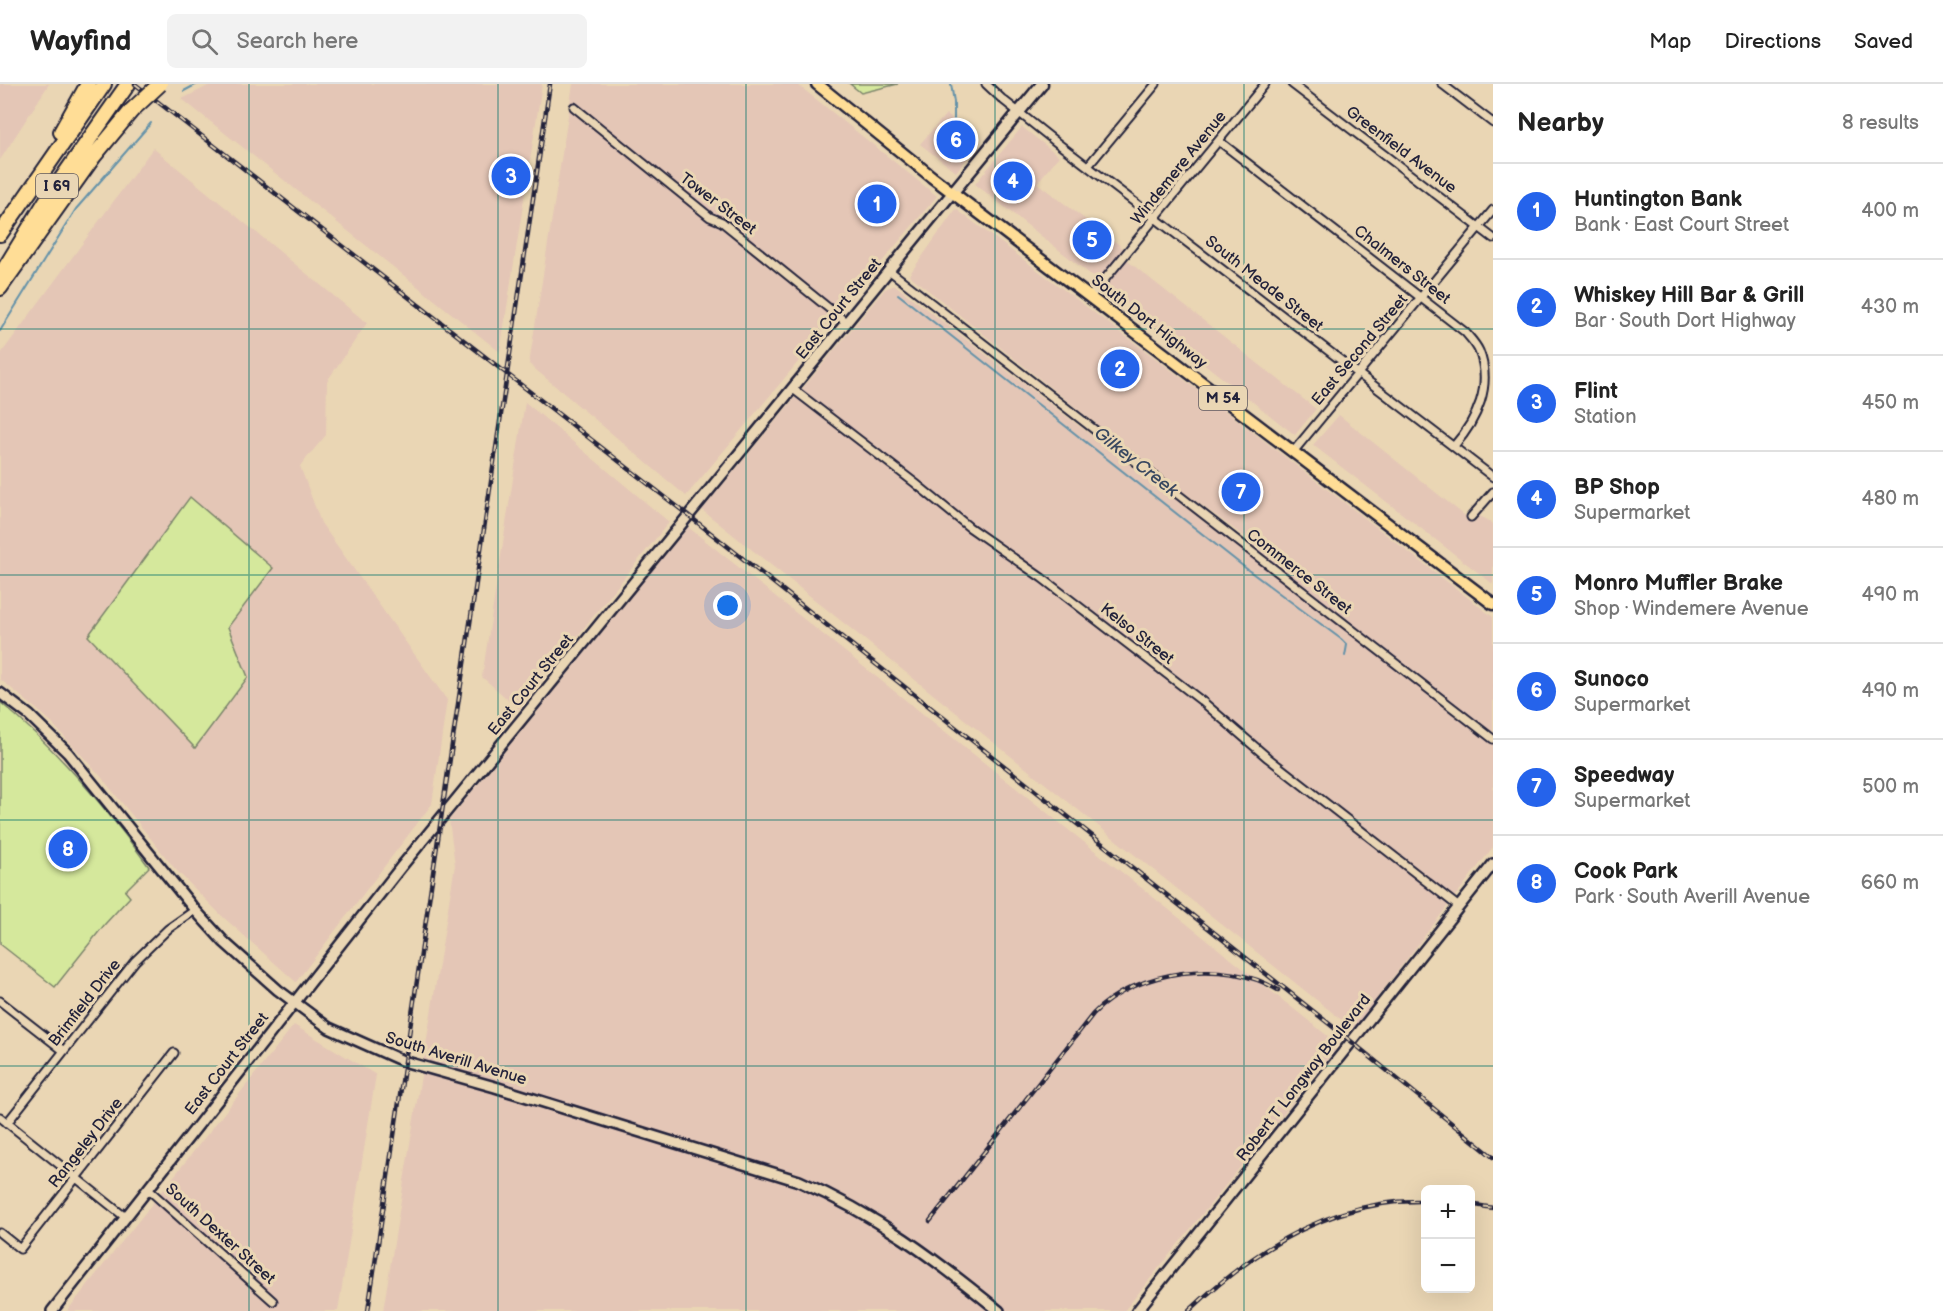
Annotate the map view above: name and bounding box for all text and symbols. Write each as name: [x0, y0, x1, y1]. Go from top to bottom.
search box: [167, 14, 587, 68]
text: Wayfind: [30, 25, 131, 58]
icon: search: [188, 25, 221, 58]
text: Search here: [236, 28, 358, 55]
text: Map: [1649, 29, 1692, 54]
text: Directions: [1725, 29, 1821, 54]
text: Saved: [1854, 29, 1913, 54]
street label: Greenfield Avenue: [1342, 102, 1460, 198]
street label: Windemere Avenue: [1127, 107, 1231, 229]
text: Nearby: [1517, 108, 1604, 139]
text: 8 results: [1842, 111, 1919, 135]
pin: 6: [936, 118, 976, 162]
pin: 3: [492, 154, 530, 199]
pin: 4: [994, 158, 1032, 204]
street label: Tower Street: [676, 169, 760, 239]
road number: I 69: [36, 174, 78, 198]
pin: 1: [858, 182, 896, 226]
text: Huntington Bank: [1574, 186, 1742, 213]
text: 1: [1532, 199, 1541, 223]
text: 400 m: [1861, 199, 1919, 223]
text: Bank · East Court Street: [1574, 213, 1789, 237]
pin: 5: [1072, 218, 1112, 262]
street label: Chalmers Street: [1350, 221, 1454, 309]
street label: South Meade Street: [1201, 232, 1327, 336]
street label: East Court Street: [792, 254, 886, 363]
street label: South Dort Highway: [1087, 271, 1211, 374]
text: Whiskey Hill Bar & Grill: [1574, 282, 1804, 309]
street label: East Second Street: [1308, 290, 1412, 409]
text: 2: [1531, 295, 1542, 319]
text: 430 m: [1861, 295, 1919, 319]
text: Bar · South Dort Highway: [1574, 309, 1796, 333]
pin: 2: [1100, 346, 1140, 392]
text: Flint: [1574, 378, 1618, 405]
road number: M 54: [1199, 386, 1247, 410]
text: 3: [1531, 391, 1542, 415]
text: 450 m: [1862, 391, 1919, 415]
text: Station: [1574, 405, 1636, 429]
water label: Gilkey Creek: [1090, 423, 1183, 502]
pin: 7: [1222, 470, 1260, 514]
text: BP Shop: [1574, 474, 1660, 501]
text: 4: [1531, 487, 1542, 511]
text: 480 m: [1861, 487, 1919, 511]
text: Supermarket: [1574, 501, 1690, 525]
street label: Commerce Street: [1243, 525, 1355, 619]
text: Monro Muffler Brake: [1574, 570, 1783, 597]
text: 5: [1531, 583, 1542, 607]
text: 490 m: [1862, 583, 1919, 607]
your location: [713, 591, 742, 620]
text: Shop · Windemere Avenue: [1574, 597, 1809, 621]
street label: Kelso Street: [1096, 599, 1178, 669]
street label: East Court Street: [484, 630, 578, 739]
text: Sunoco: [1574, 666, 1649, 693]
text: 6: [1530, 679, 1543, 703]
text: 490 m: [1862, 679, 1919, 703]
text: Supermarket: [1574, 693, 1690, 717]
text: Speedway: [1574, 762, 1674, 789]
text: 7: [1531, 775, 1542, 799]
text: 500 m: [1862, 775, 1919, 799]
text: Supermarket: [1574, 789, 1690, 813]
pin: 8: [48, 826, 88, 872]
text: Cook Park: [1574, 858, 1678, 885]
text: 8: [1530, 871, 1543, 895]
text: 660 m: [1861, 871, 1919, 895]
text: Park · South Averill Avenue: [1574, 885, 1810, 909]
street label: Brimfield Drive: [45, 955, 125, 1050]
street label: Robert T Longway Boulevard: [1233, 991, 1375, 1165]
street label: East Court Street: [181, 1009, 273, 1119]
street label: South Averill Avenue: [383, 1028, 529, 1090]
street label: Rangeley Drive: [45, 1094, 127, 1192]
street label: South Dexter Street: [161, 1180, 279, 1288]
map controls: [1421, 1185, 1475, 1293]
button: +: [1421, 1185, 1475, 1239]
button: −: [1421, 1239, 1475, 1293]

